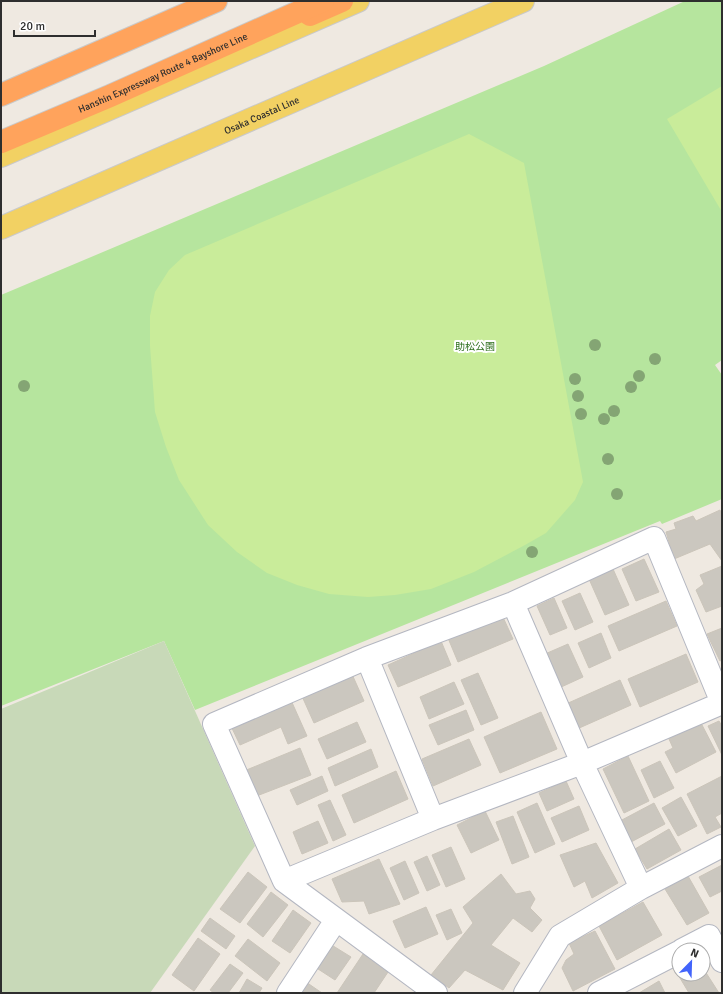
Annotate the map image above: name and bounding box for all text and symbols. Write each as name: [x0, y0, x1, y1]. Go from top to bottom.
scale bar: [14, 12, 95, 38]
text: 20 m: [20, 19, 45, 34]
street label: Hanshin Expressway Route 4 Bayshore Line: [76, 30, 250, 116]
street label: Osaka Coastal Line: [222, 94, 301, 137]
park label: 助松公園: [455, 341, 495, 353]
north arrow: [671, 942, 711, 982]
text: N: [689, 946, 701, 961]

